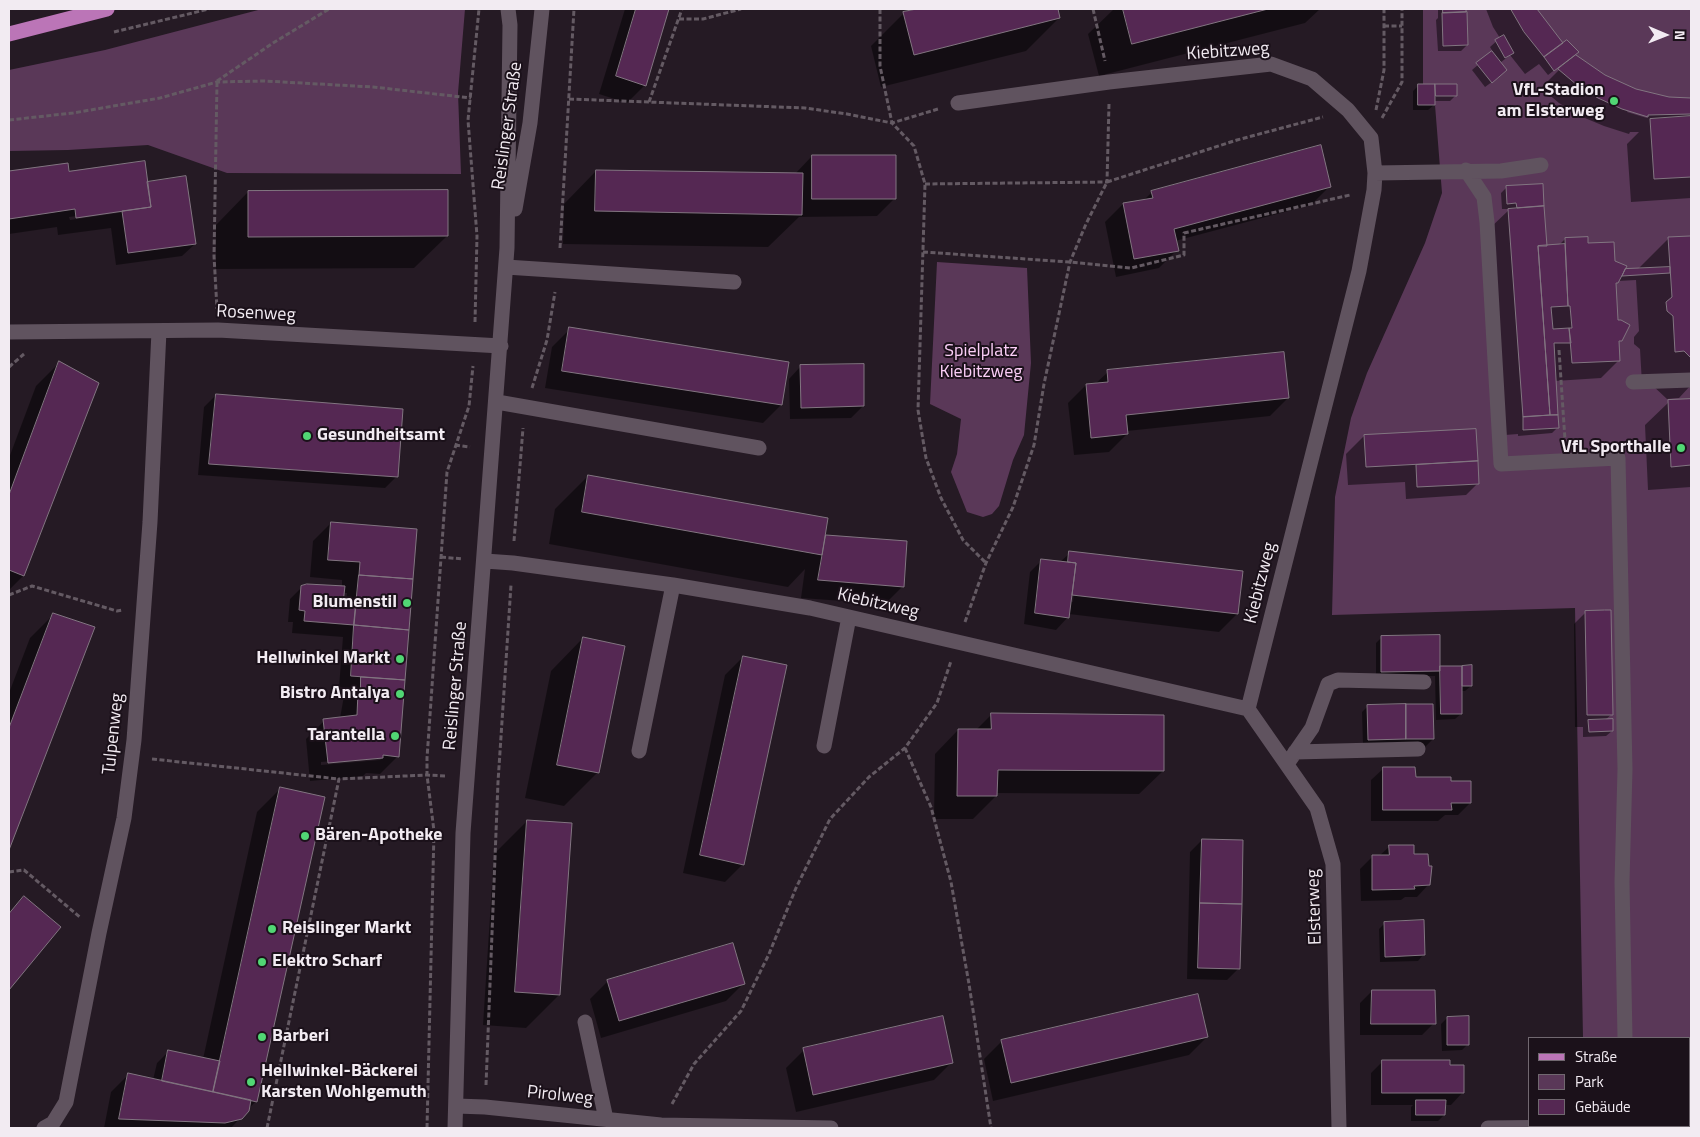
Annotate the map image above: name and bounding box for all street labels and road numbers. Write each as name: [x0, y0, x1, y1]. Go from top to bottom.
street label: Kiebitzweg: [1186, 38, 1270, 66]
street label: Reislinger Straße: [488, 61, 528, 191]
street label: Rosenweg: [216, 301, 296, 327]
street label: Kiebitzweg: [1240, 540, 1282, 626]
street label: Kiebitzweg: [835, 584, 921, 624]
street label: Reislinger Straße: [440, 621, 472, 751]
street label: Tulpenweg: [99, 692, 129, 776]
street label: Elsterweg: [1303, 869, 1327, 945]
street label: Pirolweg: [526, 1082, 594, 1110]

